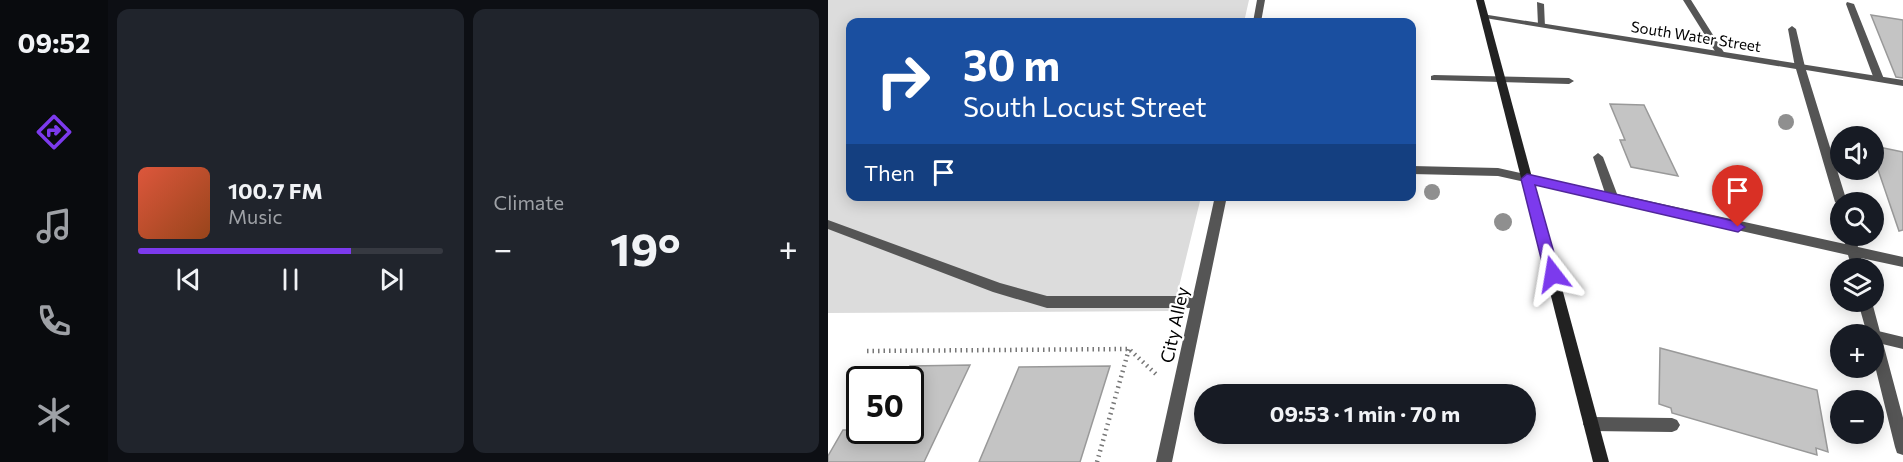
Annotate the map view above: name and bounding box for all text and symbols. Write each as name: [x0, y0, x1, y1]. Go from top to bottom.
street label: South Water Street: [1630, 17, 1762, 55]
text: 09:52: [18, 26, 90, 59]
text: 30 m: [963, 38, 1060, 90]
icon: right: [864, 42, 942, 120]
text: South Locust Street: [963, 90, 1207, 123]
icon: directions: [33, 111, 75, 153]
map controls: [1830, 126, 1884, 444]
button: sound: [1830, 126, 1884, 180]
icon: arrive: [927, 156, 960, 189]
text: Then: [864, 159, 915, 186]
pin: [1712, 165, 1763, 227]
icon: arrive: [1721, 174, 1754, 207]
text: 100.7 FM: [228, 177, 323, 204]
text: Climate: [494, 190, 564, 214]
button: search: [1830, 192, 1884, 246]
text: Music: [228, 204, 282, 228]
icon: music: [33, 205, 75, 247]
text: 19°: [610, 220, 681, 275]
text: −: [494, 227, 512, 268]
text: +: [779, 227, 798, 268]
position arrow: [1521, 242, 1585, 306]
button: layers: [1830, 258, 1884, 312]
icon: previous: [172, 263, 205, 296]
icon: pause: [274, 263, 307, 296]
icon: next: [375, 263, 408, 296]
street label: City Alley: [1155, 285, 1193, 365]
icon: phone: [33, 300, 75, 342]
button: +: [1830, 324, 1884, 378]
speed limit sign: 50: [846, 366, 924, 444]
button: −: [1830, 390, 1884, 444]
icon: climate: [33, 394, 75, 436]
text: 09:53 · 1 min · 70 m: [1270, 400, 1460, 427]

